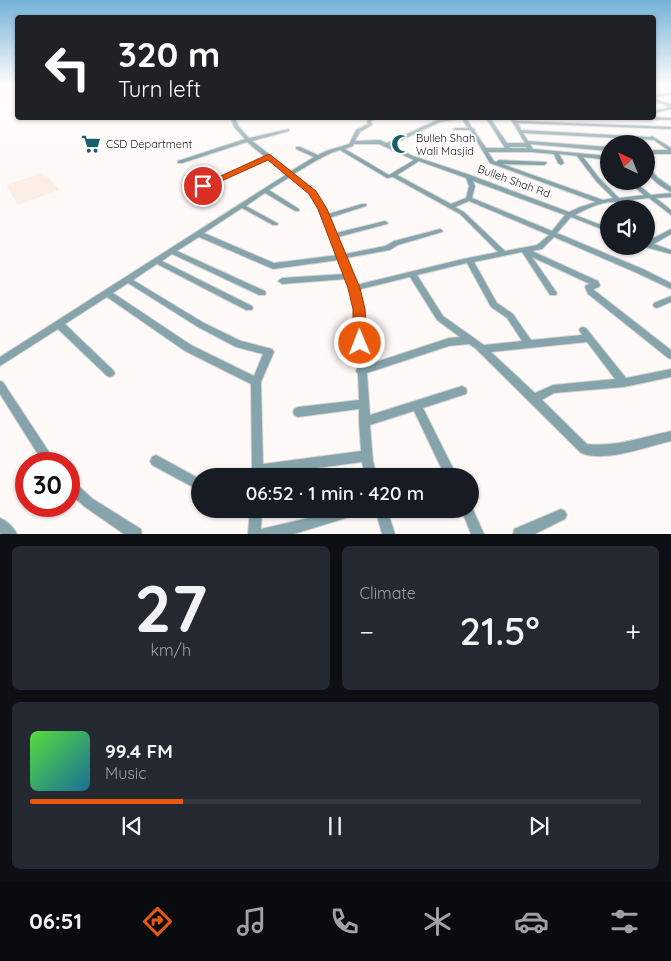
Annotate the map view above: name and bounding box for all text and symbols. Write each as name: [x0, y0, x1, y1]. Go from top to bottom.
text: 320 m: [118, 32, 220, 76]
icon: left: [35, 35, 100, 100]
text: Turn left: [118, 75, 201, 103]
place label: Bulleh Shah Wali Masjid: [416, 131, 475, 158]
supermarket icon: CSD Department: [80, 133, 102, 155]
mosque icon: Bulleh Shah Wali Masjid: [390, 133, 412, 155]
north arrow: [600, 135, 655, 190]
map controls: [600, 135, 655, 255]
place label: CSD Department: [106, 137, 192, 151]
street label: Bulleh Shah Rd: [476, 161, 552, 201]
pin: [182, 165, 224, 207]
icon: arrive: [189, 172, 217, 200]
button: sound: [600, 200, 655, 255]
position arrow: [333, 316, 385, 368]
speed limit sign: 30: [15, 452, 80, 517]
text: 06:52 · 1 min · 420 m: [246, 481, 424, 505]
text: 27: [134, 567, 207, 648]
text: Climate: [360, 583, 416, 603]
text: 21.5°: [460, 607, 540, 655]
text: −: [360, 614, 374, 649]
text: +: [625, 614, 641, 649]
text: km/h: [150, 640, 191, 660]
text: 99.4 FM: [105, 739, 173, 763]
text: Music: [105, 763, 147, 783]
icon: previous: [118, 812, 146, 840]
icon: pause: [321, 812, 349, 840]
icon: next: [525, 812, 553, 840]
icon: directions: [140, 904, 175, 939]
icon: music: [234, 904, 269, 939]
icon: phone: [327, 904, 362, 939]
icon: climate: [420, 904, 455, 939]
icon: car: [514, 904, 549, 939]
icon: filters: [607, 904, 642, 939]
text: 06:51: [29, 907, 82, 935]

